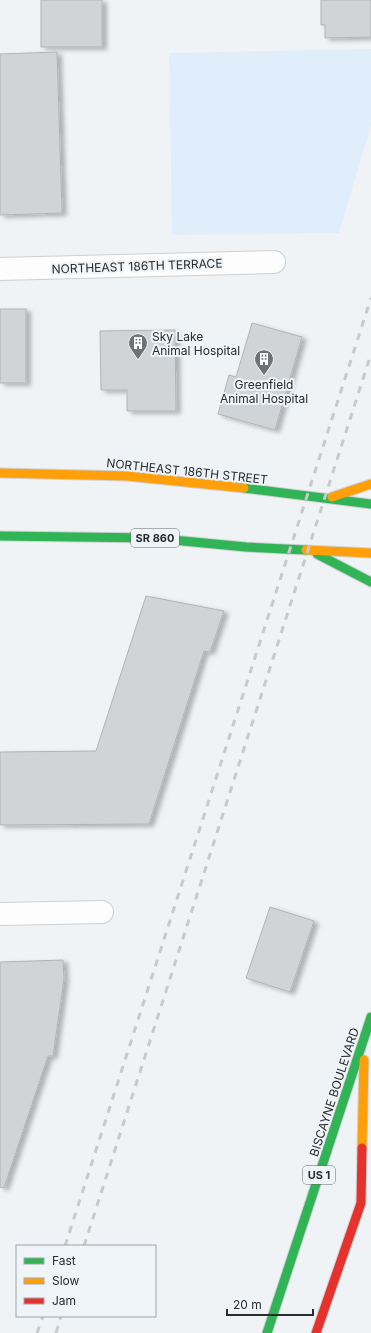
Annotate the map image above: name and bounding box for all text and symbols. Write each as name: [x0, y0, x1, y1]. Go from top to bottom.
street label: NORTHEAST 186TH TERRACE: [51, 256, 223, 276]
place label: Sky Lake Animal Hospital: [152, 329, 240, 358]
building icon: Sky Lake Animal Hospital: [127, 332, 149, 360]
building icon: Greenfield Animal Hospital: [253, 348, 275, 376]
place label: Greenfield Animal Hospital: [220, 377, 308, 406]
street label: NORTHEAST 186TH STREET: [106, 455, 269, 487]
road number: SR 860: [131, 529, 179, 547]
street label: BISCAYNE BOULEVARD: [306, 1026, 362, 1158]
road number: US 1: [303, 1166, 335, 1184]
legend: [16, 1245, 156, 1317]
text: Fast: [52, 1253, 76, 1268]
text: Slow: [52, 1273, 80, 1288]
scale bar: [227, 1291, 313, 1317]
text: Jam: [52, 1293, 76, 1308]
text: 20 m: [233, 1297, 262, 1312]

